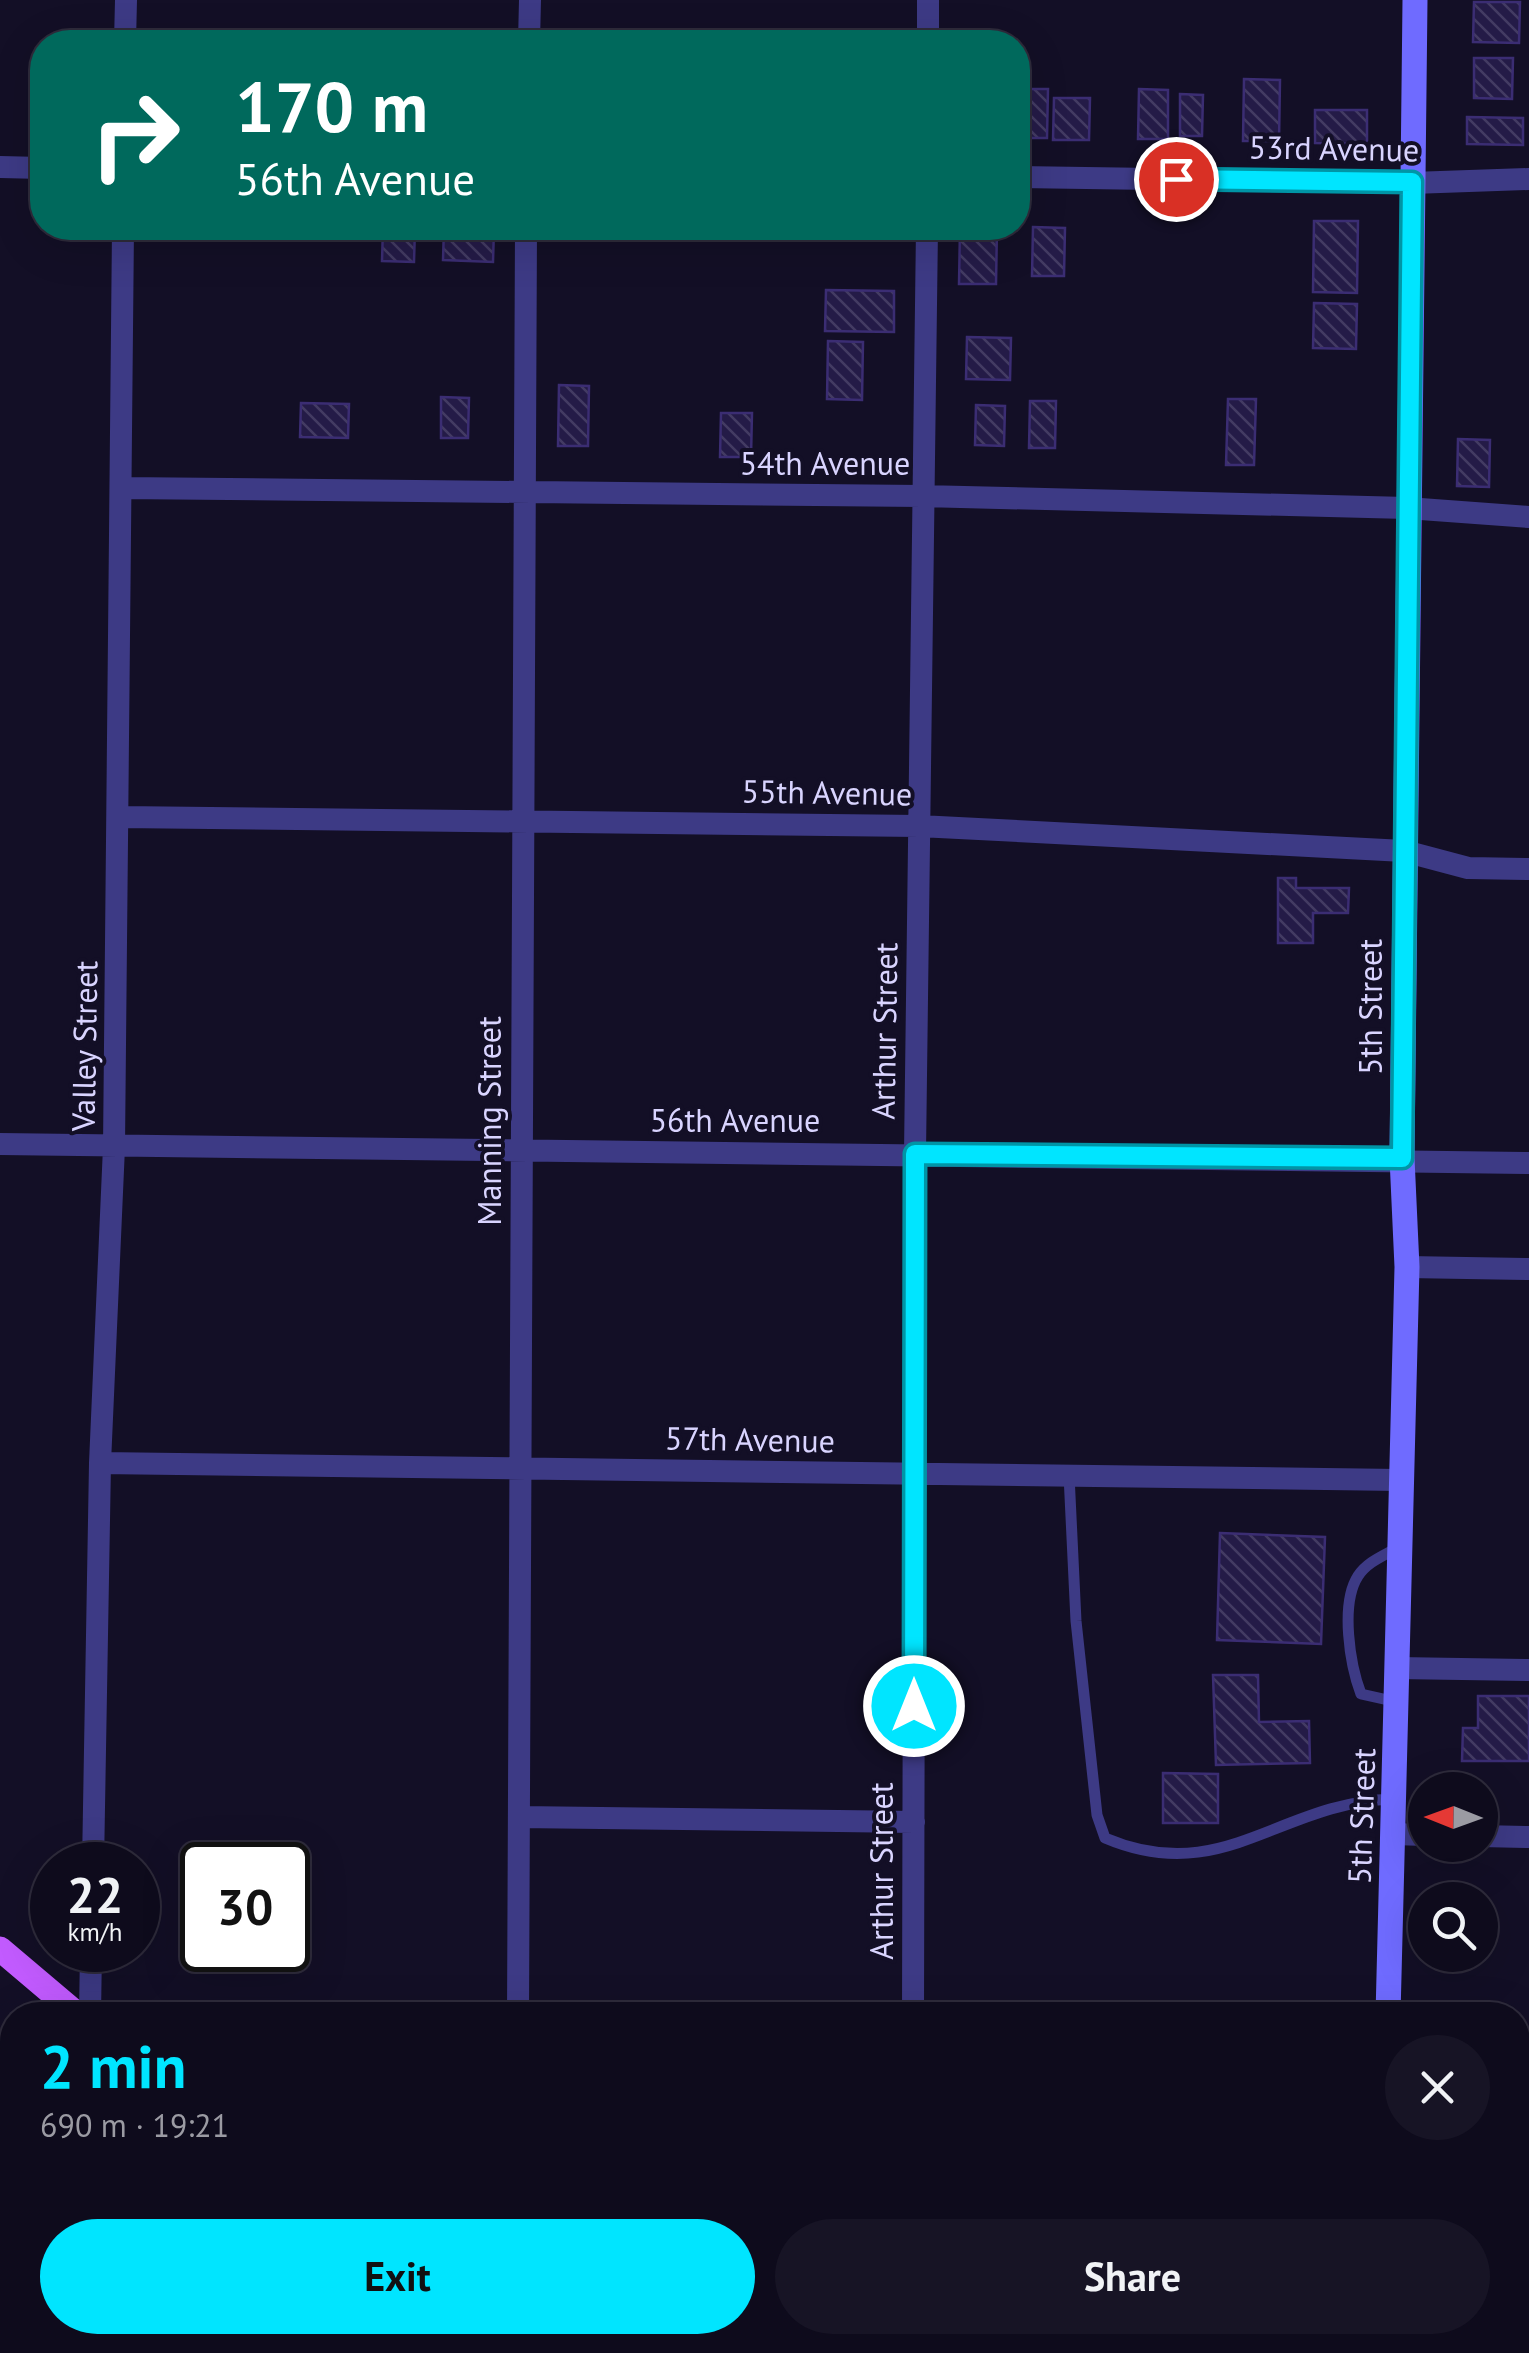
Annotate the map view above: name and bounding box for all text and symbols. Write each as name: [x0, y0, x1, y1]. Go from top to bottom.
text: 170 m: [235, 61, 428, 151]
icon: right: [70, 70, 200, 200]
street label: 53rd Avenue: [1248, 126, 1420, 170]
pin: [1134, 137, 1219, 222]
text: 56th Avenue: [235, 149, 475, 207]
icon: arrive: [1149, 152, 1204, 207]
street label: 54th Avenue: [740, 442, 910, 484]
street label: 55th Avenue: [741, 770, 913, 814]
street label: 5th Street: [1349, 939, 1391, 1075]
street label: Arthur Street: [861, 942, 907, 1120]
street label: Valley Street: [61, 960, 106, 1133]
street label: Manning Street: [468, 1016, 510, 1226]
street label: 56th Avenue: [650, 1099, 820, 1141]
street label: 57th Avenue: [665, 1417, 835, 1461]
position arrow: [862, 1654, 966, 1758]
street label: 5th Street: [1338, 1747, 1384, 1885]
north arrow: [1408, 1772, 1498, 1862]
map controls: [1408, 1772, 1498, 1972]
street label: Arthur Street: [860, 1782, 902, 1960]
speed limit sign: 30: [180, 1842, 310, 1972]
text: 22: [67, 1862, 123, 1927]
button: search: [1408, 1882, 1498, 1972]
text: km/h: [68, 1916, 122, 1948]
text: 2 min: [40, 2027, 186, 2105]
button: close: [1385, 2035, 1490, 2140]
text: 690 m · 19:21: [40, 2104, 229, 2146]
button: Exit: [40, 2219, 755, 2334]
button: Share: [775, 2219, 1490, 2334]

